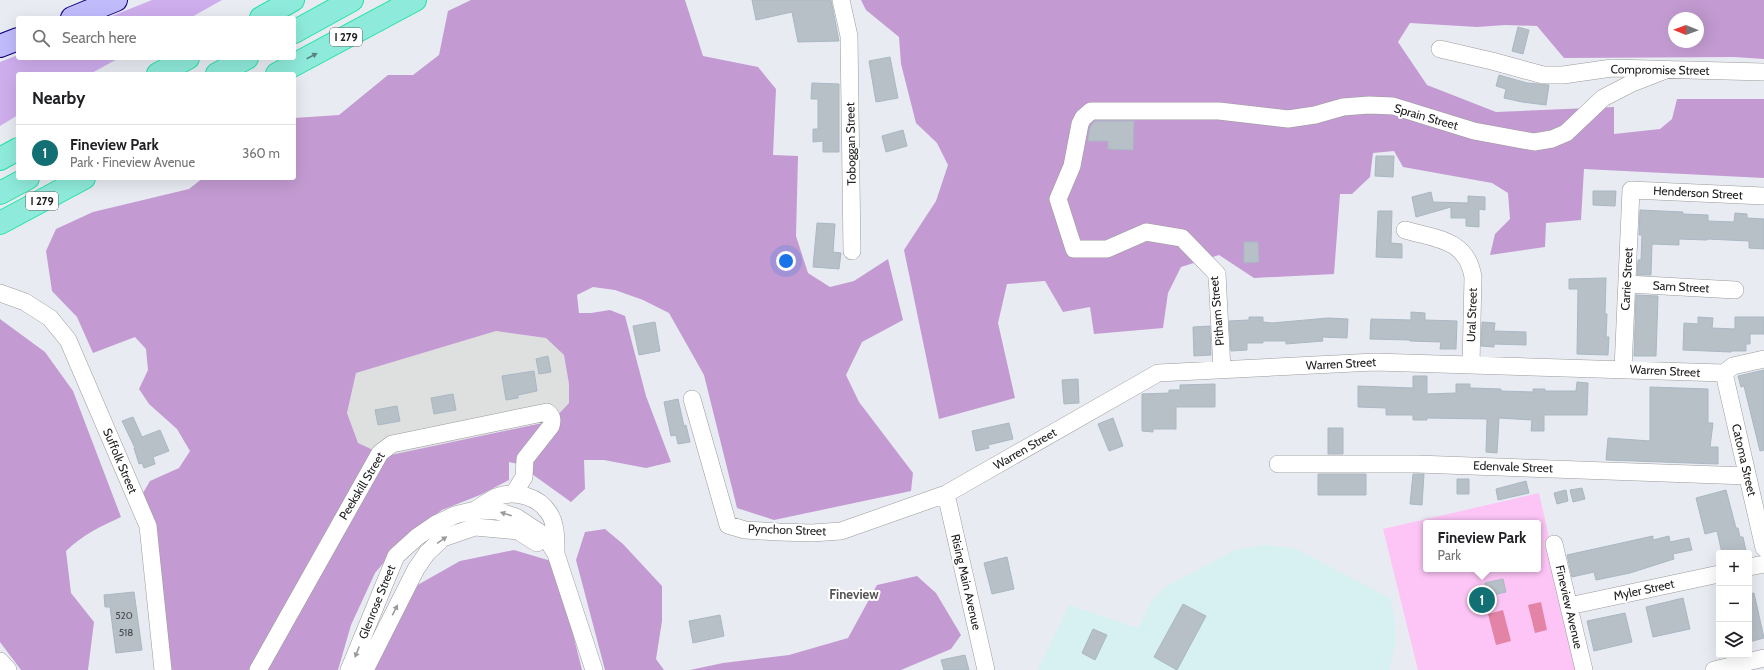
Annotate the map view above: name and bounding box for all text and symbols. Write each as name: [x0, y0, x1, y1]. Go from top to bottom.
north arrow: [1668, 12, 1704, 48]
search box: [16, 16, 296, 60]
icon: search: [30, 27, 52, 49]
road number: I 279: [330, 28, 362, 46]
text: Search here: [62, 29, 137, 47]
one-way arrow: [306, 52, 318, 59]
street label: Compromise Street: [1610, 61, 1710, 78]
text: Nearby: [32, 88, 85, 108]
street label: Sprain Street: [1392, 100, 1460, 133]
street label: Toboggan Street: [842, 102, 859, 186]
text: Fineview Park: [70, 136, 159, 154]
text: 1: [43, 145, 47, 161]
text: 360 m: [242, 145, 280, 161]
text: Park · Fineview Avenue: [70, 154, 195, 170]
street label: Henderson Street: [1653, 183, 1743, 202]
road number: I 279: [26, 192, 58, 210]
street label: Carrie Street: [1617, 247, 1636, 311]
your location: [776, 251, 796, 271]
street label: Pitham Street: [1206, 276, 1227, 346]
street label: Sam Street: [1652, 278, 1710, 295]
street label: Ural Street: [1463, 288, 1480, 342]
street label: Warren Street: [1305, 354, 1377, 373]
street label: Warren Street: [1629, 361, 1701, 380]
street label: Catoma Street: [1729, 422, 1760, 497]
street label: Warren Street: [990, 424, 1059, 473]
street label: Suffolk Street: [100, 426, 141, 496]
street label: Peekskill Street: [335, 449, 388, 522]
street label: Edenvale Street: [1473, 458, 1553, 475]
one-way arrow: [500, 511, 512, 517]
popup: [1423, 520, 1541, 572]
street label: Pynchon Street: [748, 521, 826, 538]
text: Fineview Park: [1438, 529, 1526, 547]
street label: Rising Main Avenue: [948, 532, 985, 631]
one-way arrow: [436, 536, 447, 544]
text: Park: [1438, 547, 1461, 563]
map controls: [1716, 550, 1752, 658]
button: +: [1716, 550, 1752, 586]
street label: Glenrose Street: [355, 563, 398, 641]
street label: Fineview Avenue: [1553, 564, 1586, 650]
street label: Myler Street: [1612, 576, 1676, 603]
pin: 1: [1469, 585, 1495, 615]
district label: Fineview: [829, 586, 879, 602]
button: −: [1716, 586, 1752, 622]
one-way arrow: [392, 604, 398, 616]
house number: 520: [115, 609, 133, 622]
button: layers: [1716, 622, 1752, 658]
house number: 518: [119, 626, 133, 639]
one-way arrow: [353, 646, 359, 658]

